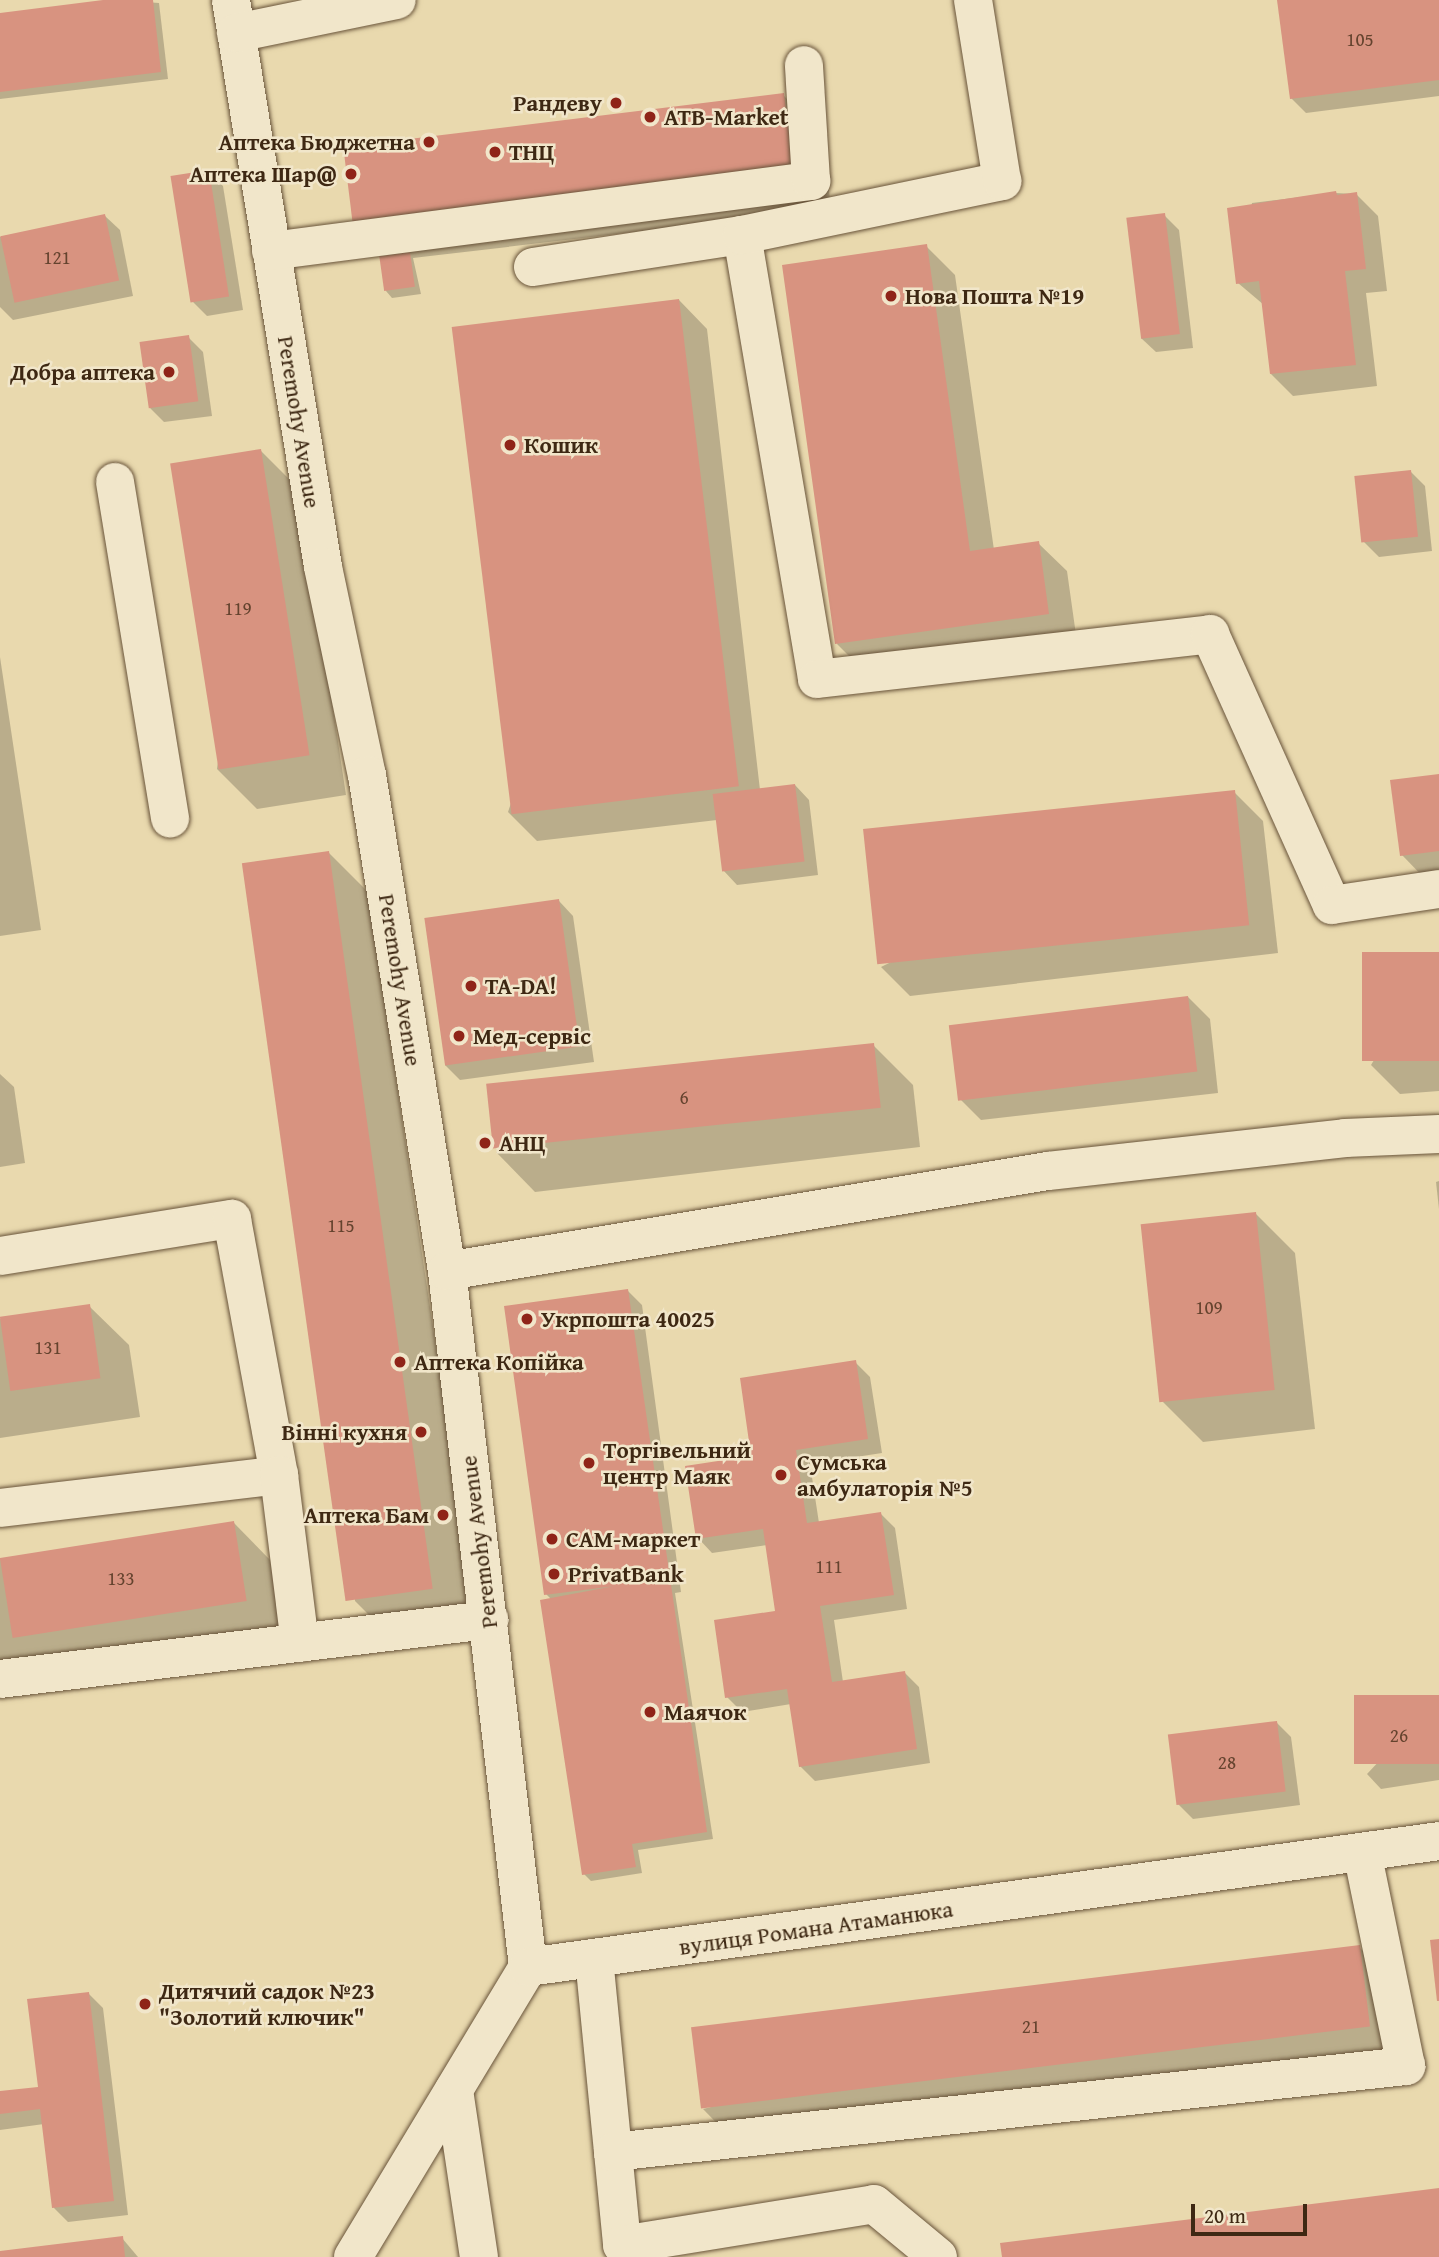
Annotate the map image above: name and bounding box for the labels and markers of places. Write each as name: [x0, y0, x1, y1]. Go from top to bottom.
place label: Рандеву: [513, 89, 602, 117]
marker: Рандеву: [608, 95, 624, 111]
place label: ATB-Market: [664, 103, 788, 131]
marker: ATB-Market: [642, 109, 658, 125]
place label: Аптека Бюджетна: [219, 128, 415, 156]
marker: Аптека Бюджетна: [421, 134, 437, 150]
place label: ТНЦ: [509, 138, 554, 166]
marker: ТНЦ: [487, 144, 503, 160]
place label: Аптека Шар@: [189, 160, 337, 188]
marker: Аптека Шар@: [343, 166, 359, 182]
place label: Нова Пошта №19: [905, 282, 1084, 310]
marker: Нова Пошта №19: [883, 288, 899, 304]
place label: Добра аптека: [10, 358, 155, 386]
marker: Добра аптека: [161, 364, 177, 380]
place label: Кошик: [524, 431, 598, 459]
marker: Кошик: [502, 437, 518, 453]
place label: TA-DA!: [485, 972, 557, 1000]
marker: TA-DA!: [463, 978, 479, 994]
place label: Мед-сервіс: [473, 1022, 591, 1050]
marker: Мед-сервіс: [451, 1028, 467, 1044]
place label: АНЦ: [499, 1129, 545, 1157]
marker: АНЦ: [477, 1135, 493, 1151]
place label: Укрпошта 40025: [541, 1305, 715, 1333]
marker: Укрпошта 40025: [519, 1311, 535, 1327]
place label: Аптека Копійка: [414, 1348, 584, 1376]
marker: Аптека Копійка: [392, 1354, 408, 1370]
place label: Вінні кухня: [281, 1418, 407, 1446]
marker: Вінні кухня: [413, 1424, 429, 1440]
place label: Торгівельний центр Маяк: [603, 1436, 751, 1490]
place label: Сумська амбулаторія №5: [797, 1448, 973, 1502]
marker: Торгівельний центр Маяк: [581, 1455, 597, 1471]
marker: Сумська амбулаторія №5: [771, 1465, 791, 1485]
place label: Аптека Бам: [304, 1501, 429, 1529]
marker: Аптека Бам: [435, 1507, 451, 1523]
place label: САМ-маркет: [566, 1525, 700, 1553]
marker: САМ-маркет: [544, 1531, 560, 1547]
place label: PrivatBank: [568, 1560, 684, 1588]
marker: PrivatBank: [546, 1566, 562, 1582]
place label: Маячок: [664, 1698, 746, 1726]
marker: Маячок: [642, 1704, 658, 1720]
place label: Дитячий садок №23 "Золотий ключик": [159, 1977, 375, 2031]
marker: Дитячий садок №23 "Золотий ключик": [137, 1996, 153, 2012]

